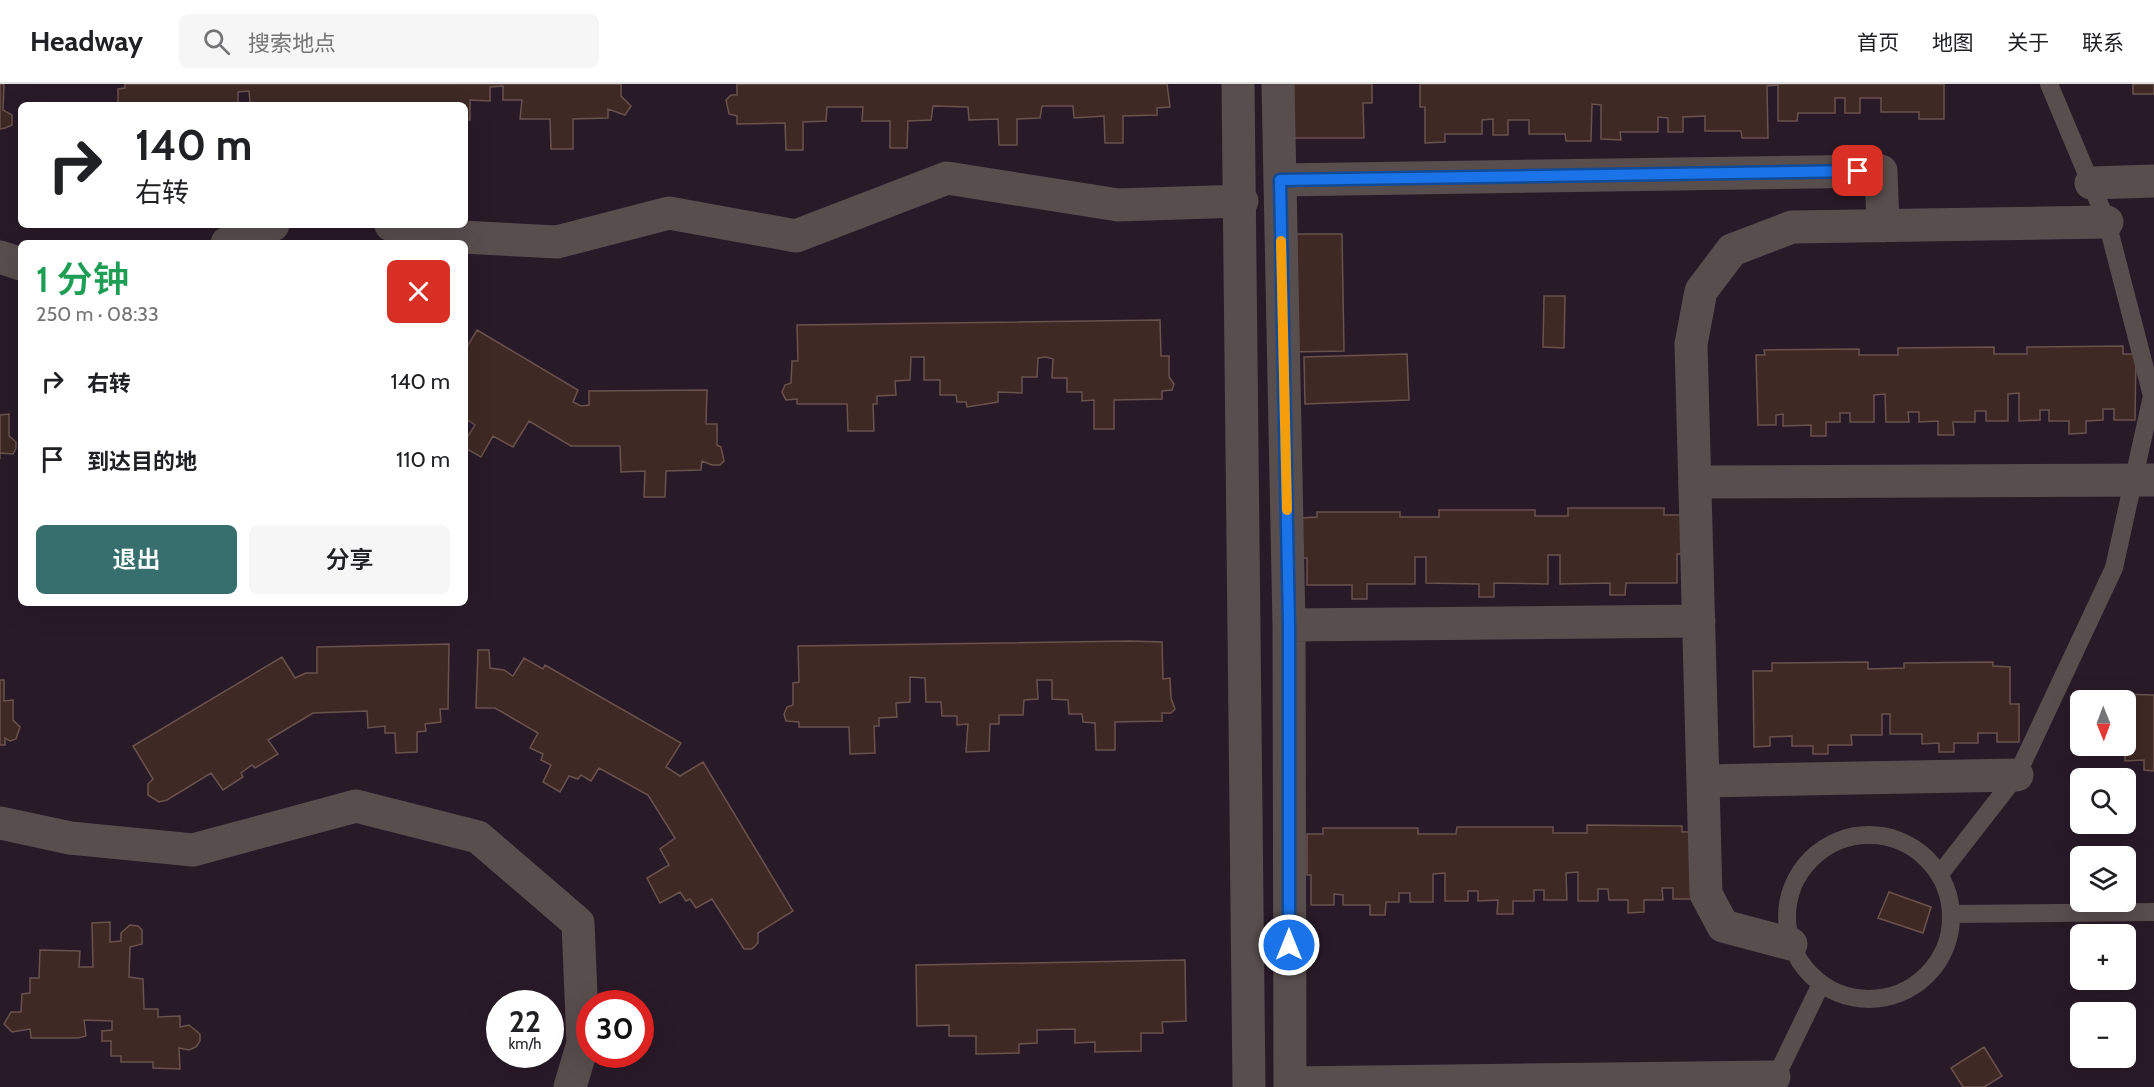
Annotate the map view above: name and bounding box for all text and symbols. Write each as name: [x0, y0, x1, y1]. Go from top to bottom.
search box: [179, 14, 599, 68]
text: Headway: [30, 24, 143, 58]
icon: search: [200, 25, 233, 58]
text: 搜索地点: [248, 30, 336, 57]
text: 首页: [1857, 30, 1899, 55]
text: 地图: [1932, 30, 1974, 55]
text: 关于: [2007, 30, 2049, 55]
text: 联系: [2082, 30, 2124, 55]
text: 140 m: [135, 119, 252, 171]
icon: right: [36, 126, 114, 204]
pin: [1832, 145, 1883, 196]
icon: arrive: [1841, 154, 1874, 187]
text: 右转: [135, 176, 189, 209]
text: 1 分钟: [36, 257, 129, 301]
button: close: [387, 260, 450, 323]
text: 250 m · 08:33: [36, 302, 159, 326]
icon: right: [36, 365, 69, 398]
text: 140 m: [391, 368, 450, 395]
text: 右转: [87, 370, 131, 397]
icon: arrive: [36, 443, 69, 476]
text: 110 m: [396, 446, 450, 473]
text: 到达目的地: [87, 448, 197, 475]
button: 退出: [36, 525, 237, 594]
button: 分享: [249, 525, 450, 594]
north arrow: [2070, 690, 2136, 756]
map controls: [2070, 690, 2136, 1068]
button: search: [2070, 768, 2136, 834]
button: layers: [2070, 846, 2136, 912]
position arrow: [1257, 913, 1321, 977]
button: +: [2070, 924, 2136, 990]
speed limit sign: 30: [576, 990, 654, 1068]
button: −: [2070, 1002, 2136, 1068]
text: 22: [509, 1003, 541, 1040]
text: km/h: [509, 1035, 541, 1053]

